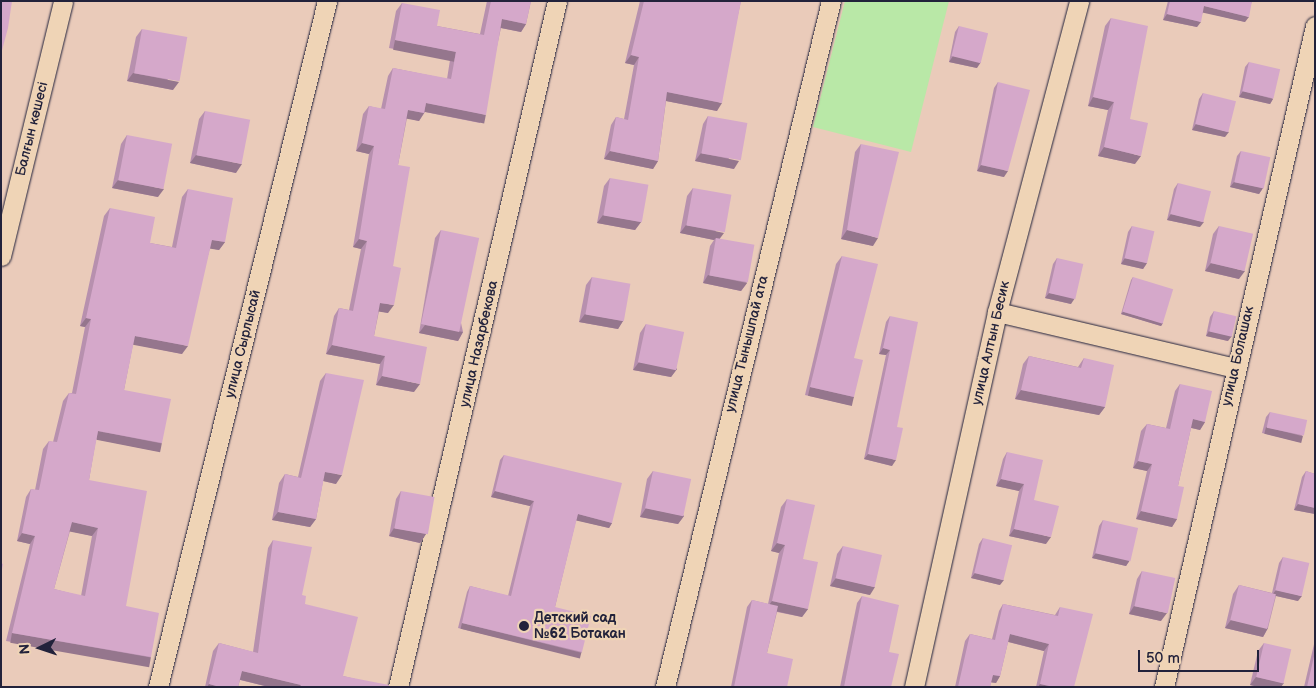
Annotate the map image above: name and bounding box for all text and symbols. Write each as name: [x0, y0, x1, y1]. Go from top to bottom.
street label: Балғын көшесі: [12, 80, 52, 178]
street label: улица Тынышпай ата: [722, 274, 772, 414]
street label: улица Назарбекова: [456, 279, 502, 409]
street label: улица Алтын Бесик: [969, 279, 1013, 407]
street label: улица Сырлысай: [221, 288, 265, 400]
street label: улица Болашак: [1218, 304, 1258, 408]
place label: Детский сад №62 Ботакан: [534, 610, 626, 642]
marker: Детский сад №62 Ботакан: [518, 620, 530, 632]
north arrow: [15, 623, 65, 673]
scale bar: [1141, 640, 1262, 672]
text: N: [16, 643, 33, 655]
text: 50 m: [1146, 649, 1180, 668]

